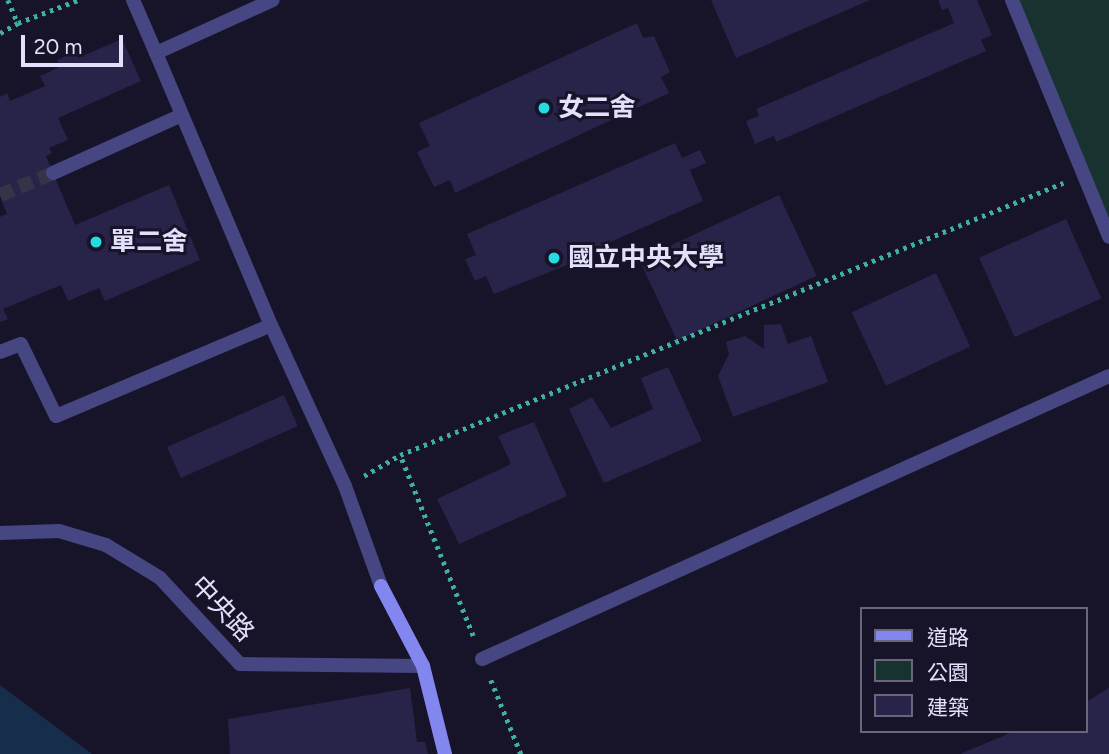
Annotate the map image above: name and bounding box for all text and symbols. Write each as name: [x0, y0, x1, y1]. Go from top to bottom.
scale bar: [24, 21, 126, 65]
text: 20 m: [34, 34, 82, 59]
place label: 女二舍: [558, 92, 636, 124]
marker: 女二舍: [536, 100, 552, 116]
place label: 單二舍: [110, 226, 188, 258]
marker: 單二舍: [88, 234, 104, 250]
place label: 國立中央大學: [568, 242, 724, 274]
marker: 國立中央大學: [546, 250, 562, 266]
street label: 中央路: [184, 570, 260, 648]
legend: [860, 607, 1088, 733]
text: 道路: [927, 625, 969, 650]
text: 公園: [927, 660, 969, 685]
text: 建築: [927, 695, 969, 720]

